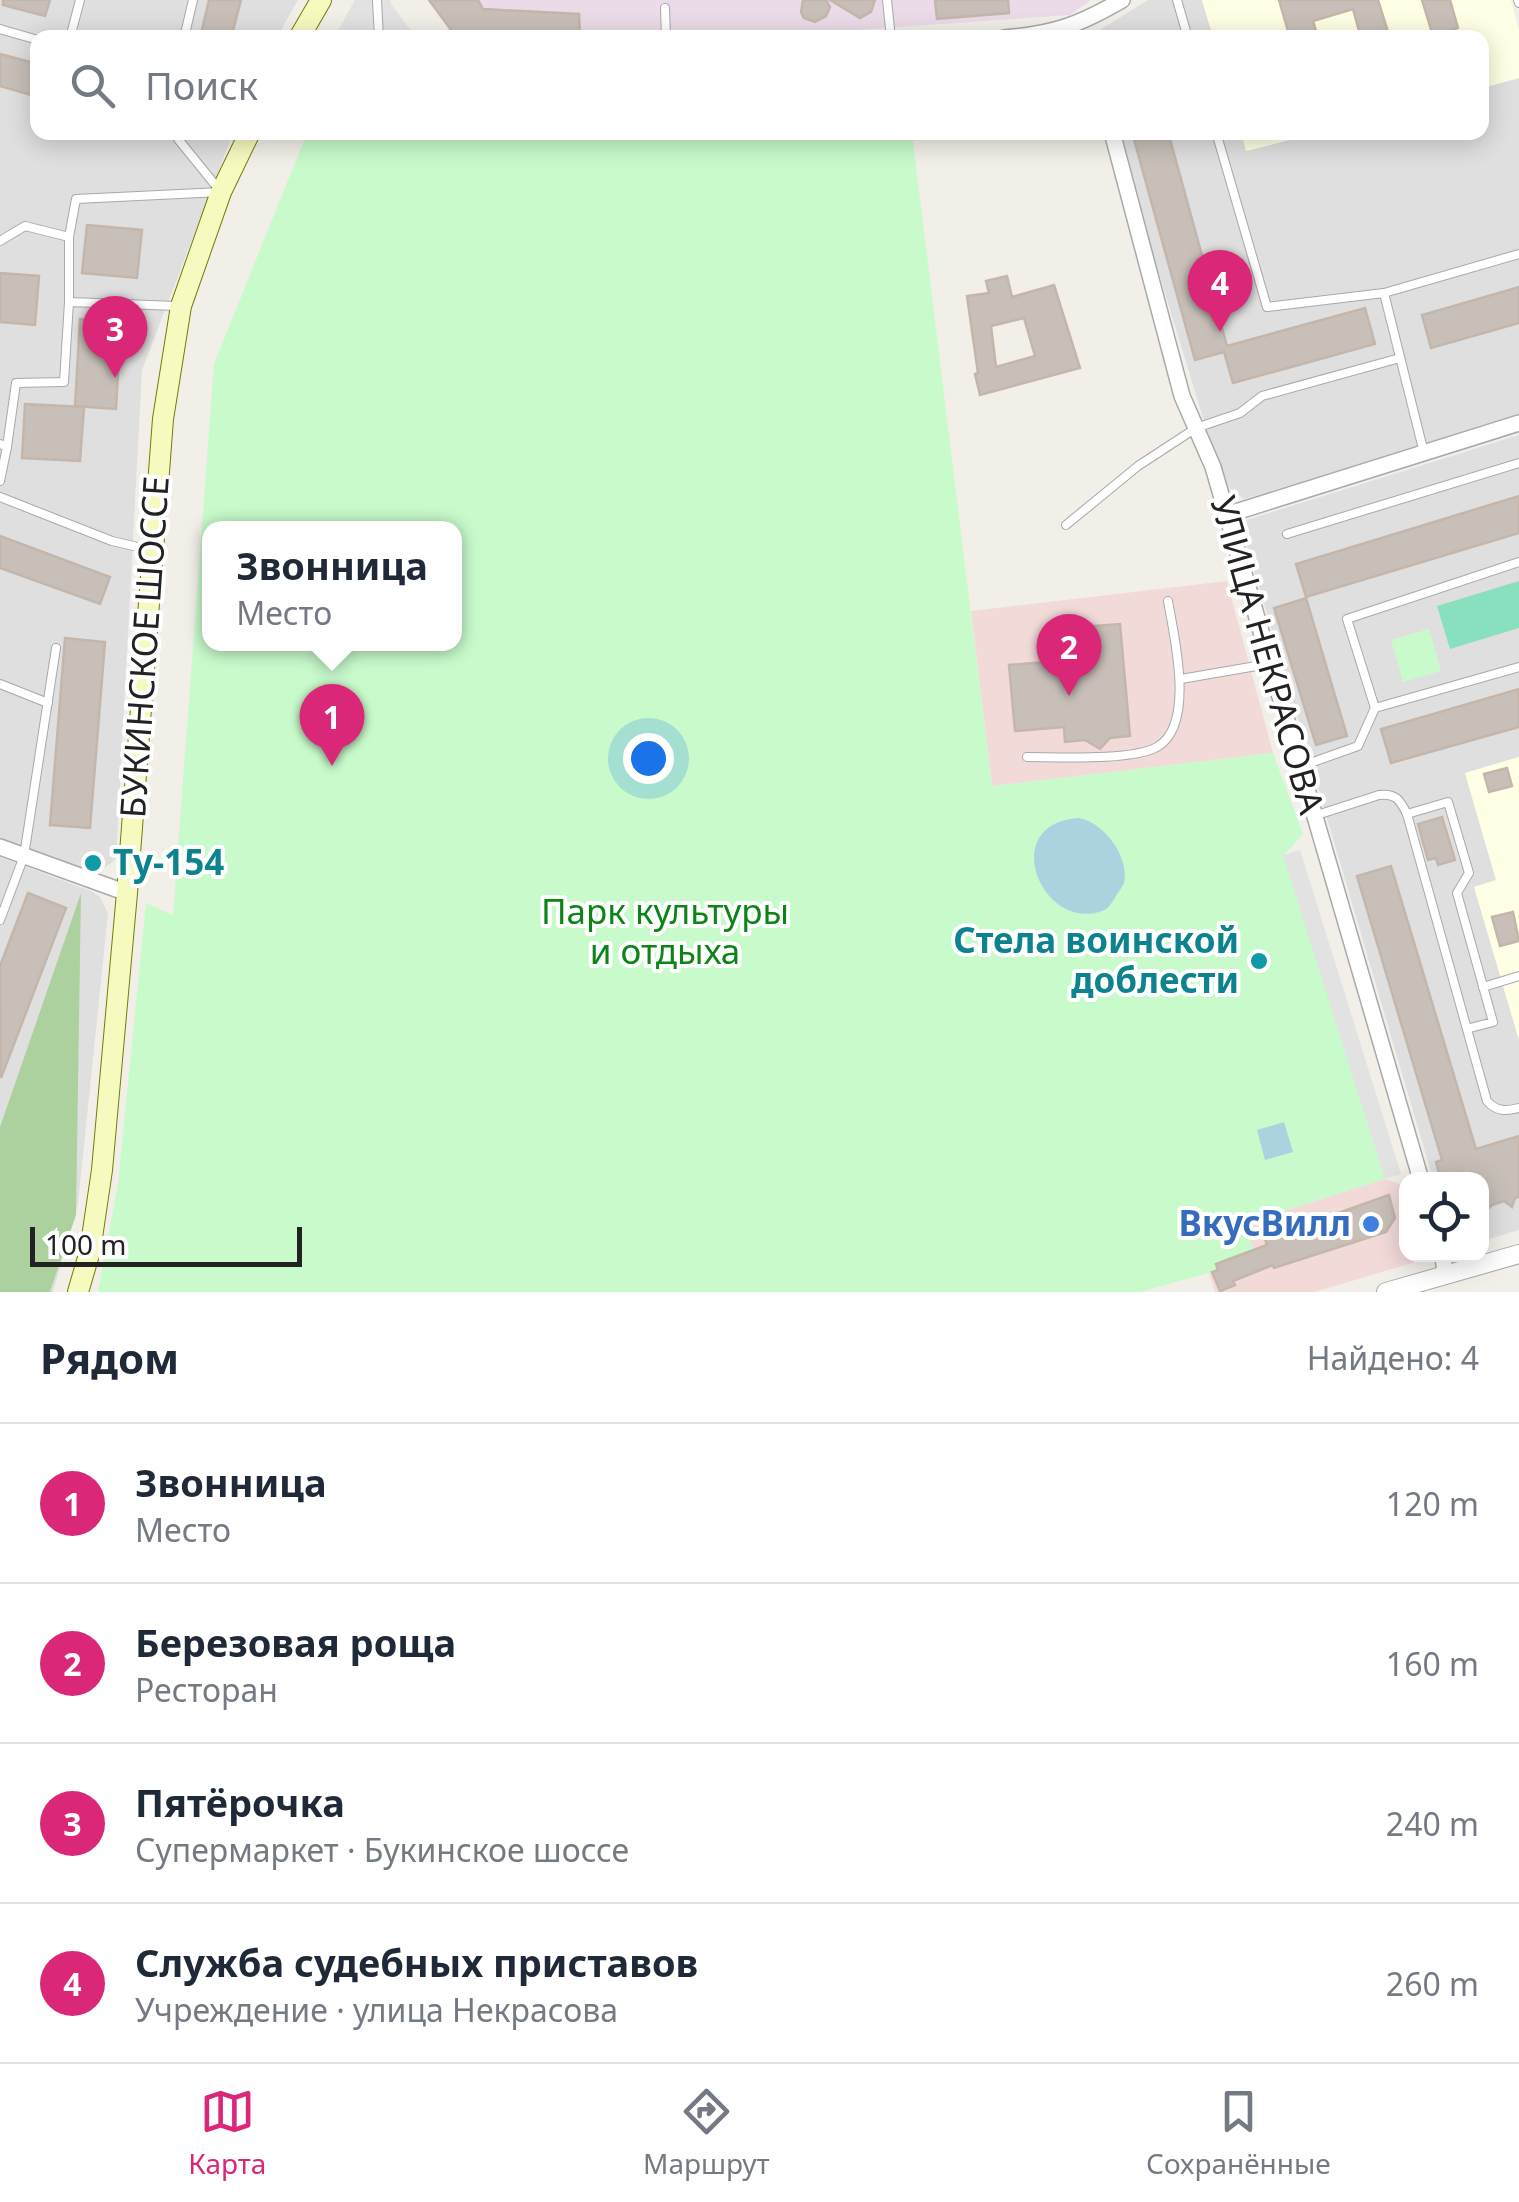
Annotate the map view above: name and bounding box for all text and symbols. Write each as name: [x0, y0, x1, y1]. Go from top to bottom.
search box: [30, 30, 1489, 140]
icon: search: [65, 58, 120, 113]
text: Поиск: [145, 59, 258, 111]
pin: 4: [1188, 250, 1252, 332]
pin: 3: [82, 296, 148, 378]
street label: БУКИНСКОЕ ШОССЕ: [108, 474, 179, 819]
street label: УЛИЦА НЕКРАСОВА: [1201, 490, 1336, 820]
popup: [202, 521, 462, 651]
text: Звонница: [236, 539, 428, 591]
text: Место: [236, 591, 332, 634]
pin: 2: [1036, 614, 1102, 696]
pin: 1: [300, 684, 364, 766]
your location: [623, 733, 674, 784]
place label: Ту-154: [113, 838, 224, 885]
marker: Ту-154: [82, 852, 104, 874]
park label: Парк культуры и отдыха: [541, 887, 789, 974]
place label: Стела воинской доблести: [953, 916, 1239, 1003]
marker: Стела воинской доблести: [1248, 950, 1270, 972]
map controls: [1399, 1172, 1489, 1262]
button: locate: [1399, 1172, 1489, 1262]
place label: ВкусВилл: [1179, 1199, 1351, 1246]
marker: ВкусВилл: [1360, 1213, 1382, 1235]
scale bar: [30, 1222, 302, 1266]
text: 100 m: [45, 1225, 127, 1263]
text: Рядом: [40, 1329, 179, 1386]
text: Найдено: 4: [1307, 1336, 1479, 1379]
text: Звонница: [135, 1456, 327, 1508]
text: 1: [63, 1482, 82, 1525]
text: 120 m: [1386, 1482, 1479, 1525]
text: Место: [135, 1508, 231, 1551]
text: Березовая роща: [135, 1616, 456, 1668]
text: 2: [63, 1642, 82, 1685]
text: 160 m: [1386, 1642, 1479, 1685]
text: Ресторан: [135, 1668, 278, 1711]
text: Пятёрочка: [135, 1776, 345, 1828]
text: 3: [63, 1802, 82, 1845]
text: 240 m: [1386, 1802, 1479, 1845]
text: Супермаркет · Букинское шоссе: [135, 1828, 629, 1871]
text: Служба судебных приставов: [135, 1936, 698, 1988]
text: 4: [63, 1962, 82, 2005]
text: 260 m: [1386, 1962, 1479, 2005]
text: Учреждение · улица Некрасова: [135, 1988, 618, 2031]
tab: Карта: [188, 2084, 266, 2182]
tab: Маршрут: [643, 2084, 770, 2182]
tab: Сохранённые: [1146, 2084, 1331, 2182]

